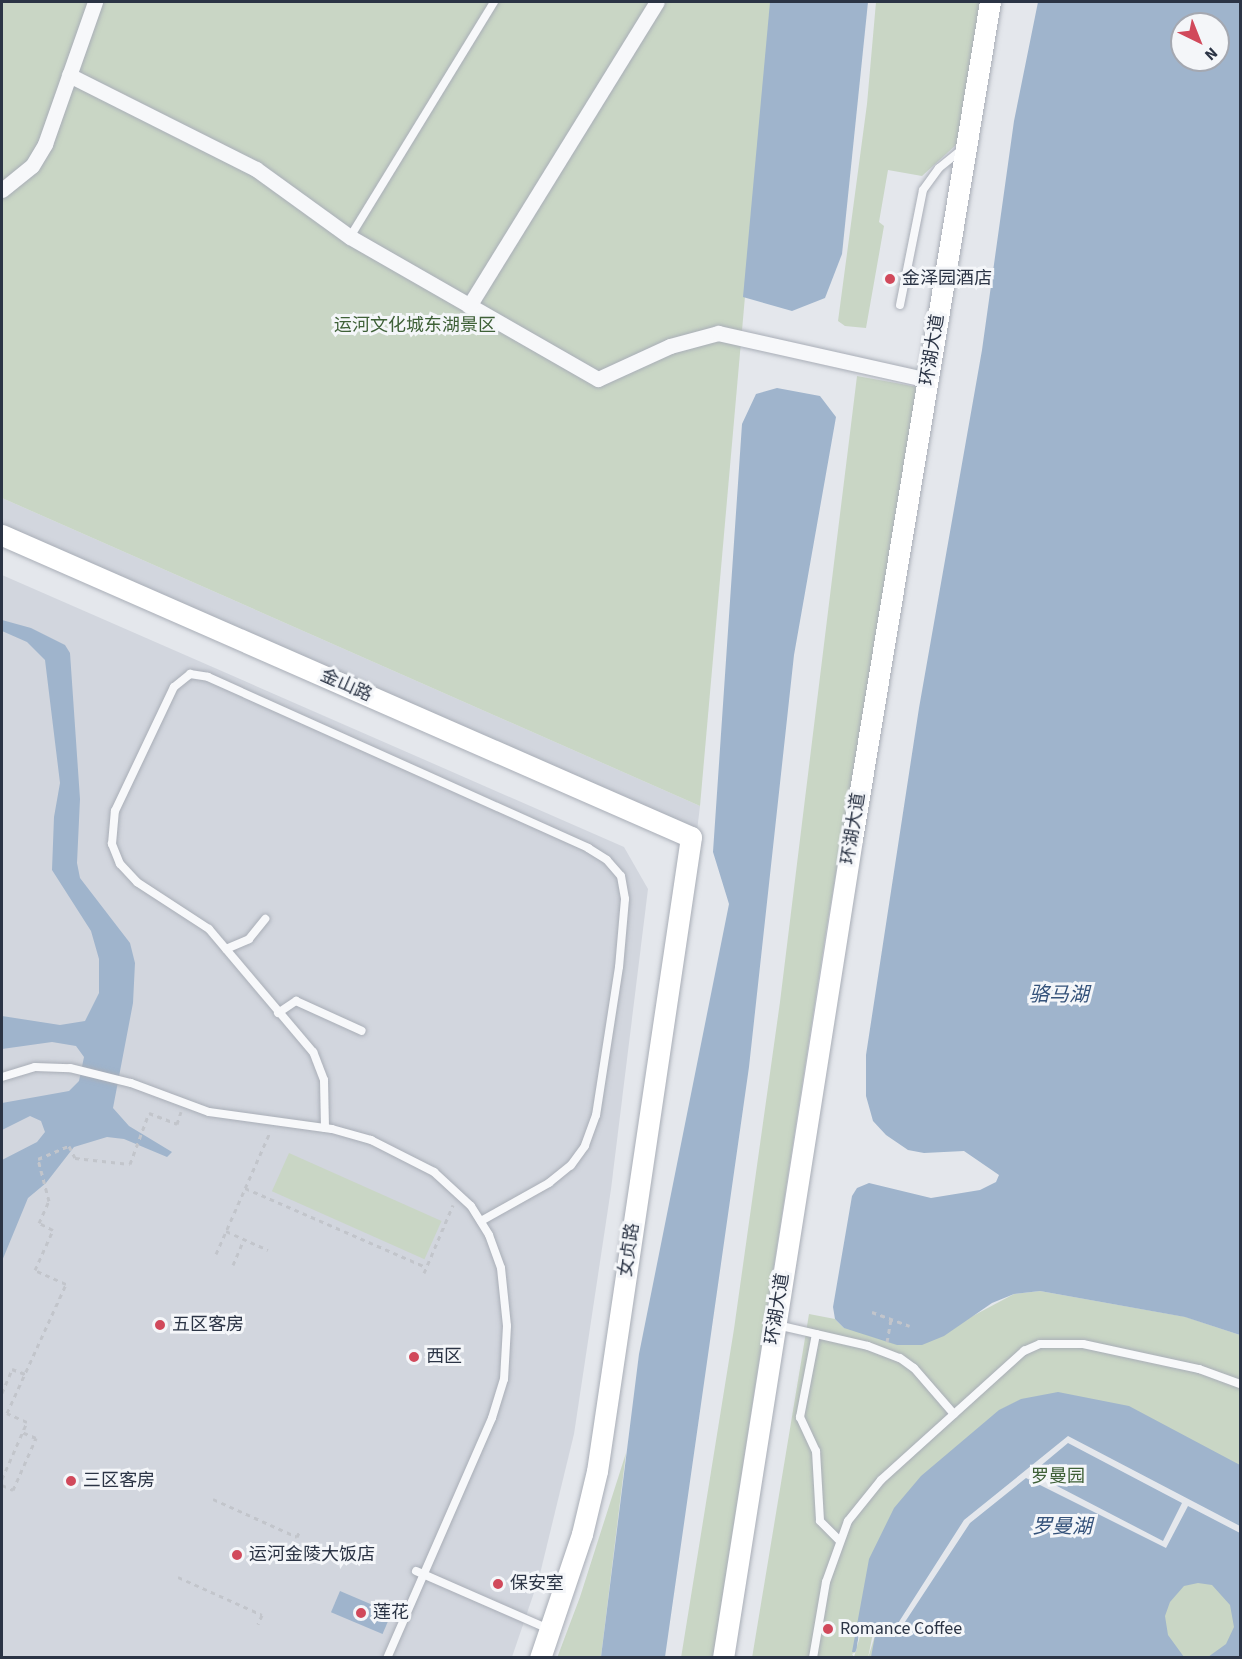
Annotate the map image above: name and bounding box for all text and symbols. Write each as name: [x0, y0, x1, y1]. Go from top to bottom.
north arrow: [1170, 12, 1230, 72]
text: N: [1200, 42, 1222, 65]
place label: 金泽园酒店: [902, 268, 992, 290]
marker: 金泽园酒店: [883, 272, 897, 286]
street label: 环湖大道: [917, 313, 949, 387]
park label: 运河文化城东湖景区: [334, 315, 496, 337]
street label: 金山路: [317, 665, 375, 707]
street label: 环湖大道: [838, 792, 870, 866]
water label: 骆马湖: [1029, 983, 1089, 1007]
street label: 女贞路: [616, 1222, 644, 1278]
street label: 环湖大道: [762, 1272, 794, 1346]
place label: 五区客房: [172, 1314, 244, 1336]
marker: 五区客房: [153, 1318, 167, 1332]
place label: 西区: [426, 1346, 462, 1368]
marker: 西区: [407, 1350, 421, 1364]
park label: 罗曼园: [1031, 1466, 1085, 1488]
place label: 三区客房: [83, 1470, 155, 1492]
marker: 三区客房: [64, 1474, 78, 1488]
water label: 罗曼湖: [1032, 1515, 1092, 1539]
place label: 运河金陵大饭店: [249, 1544, 375, 1566]
marker: 运河金陵大饭店: [230, 1548, 244, 1562]
place label: 保安室: [510, 1573, 564, 1595]
marker: 保安室: [491, 1577, 505, 1591]
place label: 莲花: [373, 1602, 409, 1624]
marker: 莲花: [354, 1606, 368, 1620]
place label: Romance Coffee: [840, 1618, 962, 1640]
marker: Romance Coffee: [821, 1622, 835, 1636]

